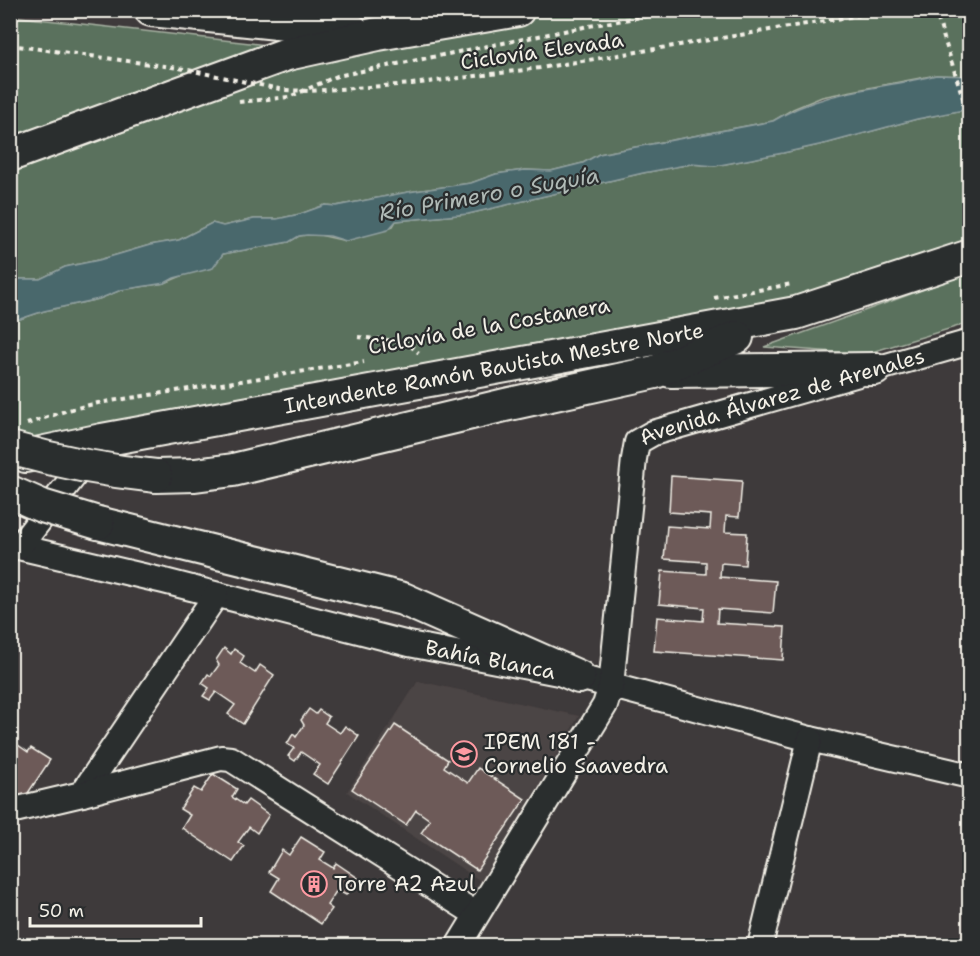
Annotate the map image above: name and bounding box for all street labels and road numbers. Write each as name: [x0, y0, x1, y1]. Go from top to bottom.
street label: Ciclovía Elevada: [459, 26, 625, 76]
street label: Ciclovía de la Costanera: [366, 291, 612, 361]
street label: Intendente Ramón Bautista Mestre Norte: [282, 316, 706, 420]
street label: Avenida Álvarez de Arenales: [634, 342, 928, 452]
street label: Bahía Blanca: [423, 633, 558, 686]

